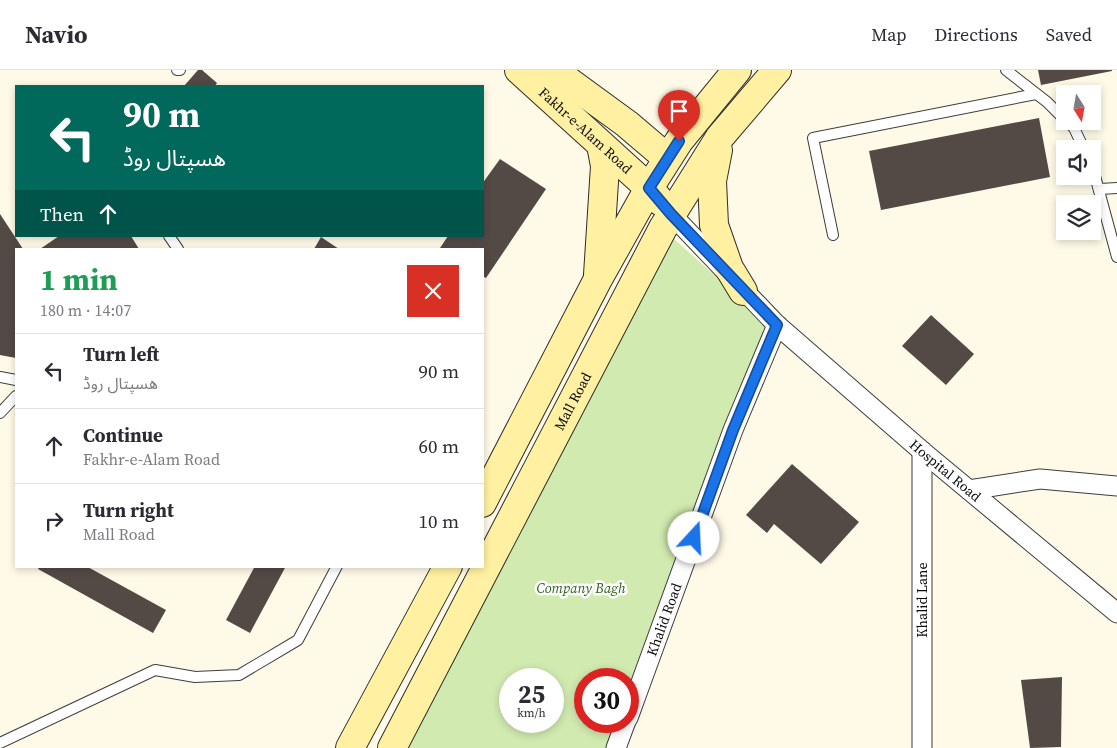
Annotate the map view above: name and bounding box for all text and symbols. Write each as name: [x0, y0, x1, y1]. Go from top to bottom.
text: Navio: [25, 18, 88, 51]
text: Map: [871, 22, 907, 47]
text: Directions: [935, 22, 1018, 47]
text: Saved: [1046, 22, 1092, 47]
street label: Fakhr-e-Alam Road: [534, 83, 637, 178]
north arrow: [1056, 85, 1101, 130]
map controls: [1056, 85, 1101, 240]
pin: [658, 90, 700, 141]
text: 90 m: [123, 91, 200, 139]
icon: arrive: [665, 97, 693, 125]
icon: left: [40, 105, 105, 170]
button: sound: [1056, 140, 1101, 185]
text: ھسپتال روڈ: [123, 143, 226, 173]
button: layers: [1056, 195, 1101, 240]
icon: ahead: [94, 200, 122, 228]
text: Then: [40, 201, 84, 227]
text: 1 min: [40, 259, 118, 300]
button: close: [407, 265, 459, 317]
text: 180 m · 14:07: [40, 299, 131, 321]
text: Turn left: [83, 341, 159, 367]
icon: left: [40, 357, 68, 385]
text: 90 m: [418, 358, 459, 384]
street label: Mall Road: [549, 369, 596, 434]
text: ھسپتال روڈ: [83, 372, 158, 394]
text: Continue: [83, 422, 163, 448]
icon: ahead: [40, 432, 68, 460]
text: 60 m: [418, 433, 459, 459]
street label: Hospital Road: [905, 435, 986, 506]
text: Fakhr-e-Alam Road: [83, 448, 220, 470]
text: Turn right: [83, 497, 174, 523]
icon: right: [40, 507, 68, 535]
text: 10 m: [418, 508, 459, 534]
position arrow: [667, 511, 719, 563]
text: Mall Road: [83, 523, 155, 545]
street label: Khalid Lane: [912, 562, 932, 638]
park label: Company Bagh: [536, 578, 626, 598]
street label: Khalid Road: [642, 580, 686, 659]
speed limit sign: 30: [574, 668, 639, 733]
text: 25: [518, 677, 545, 711]
text: km/h: [517, 705, 546, 721]

